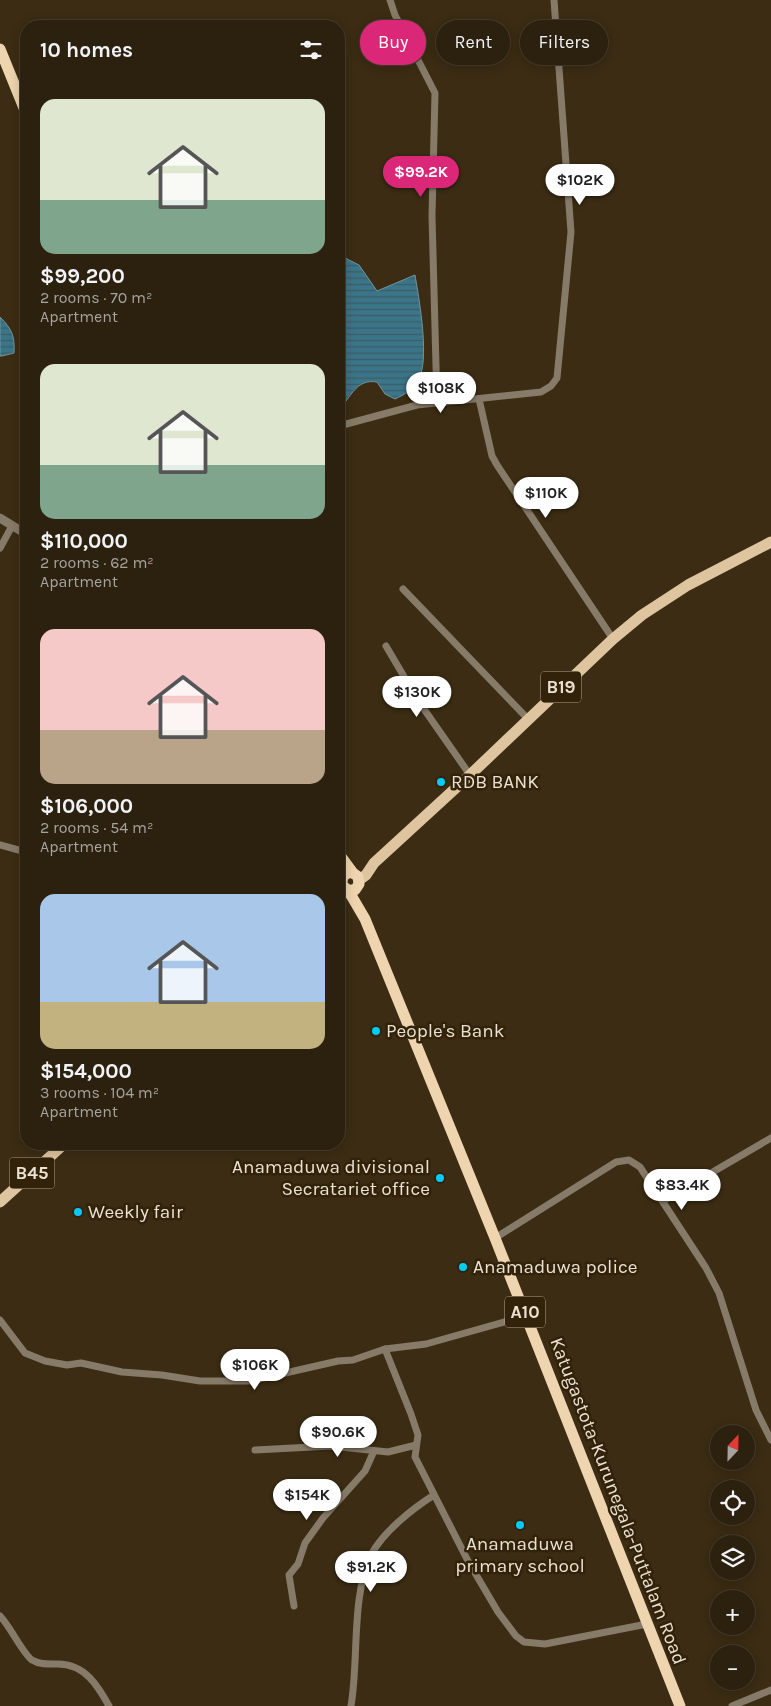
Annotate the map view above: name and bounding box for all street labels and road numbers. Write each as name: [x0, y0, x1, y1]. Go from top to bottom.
road number: B19: [541, 672, 581, 702]
road number: B45: [10, 1158, 54, 1188]
road number: A10: [505, 1296, 545, 1328]
street label: Katugastota-Kurunegala-Puttalam Road: [545, 1334, 691, 1668]

